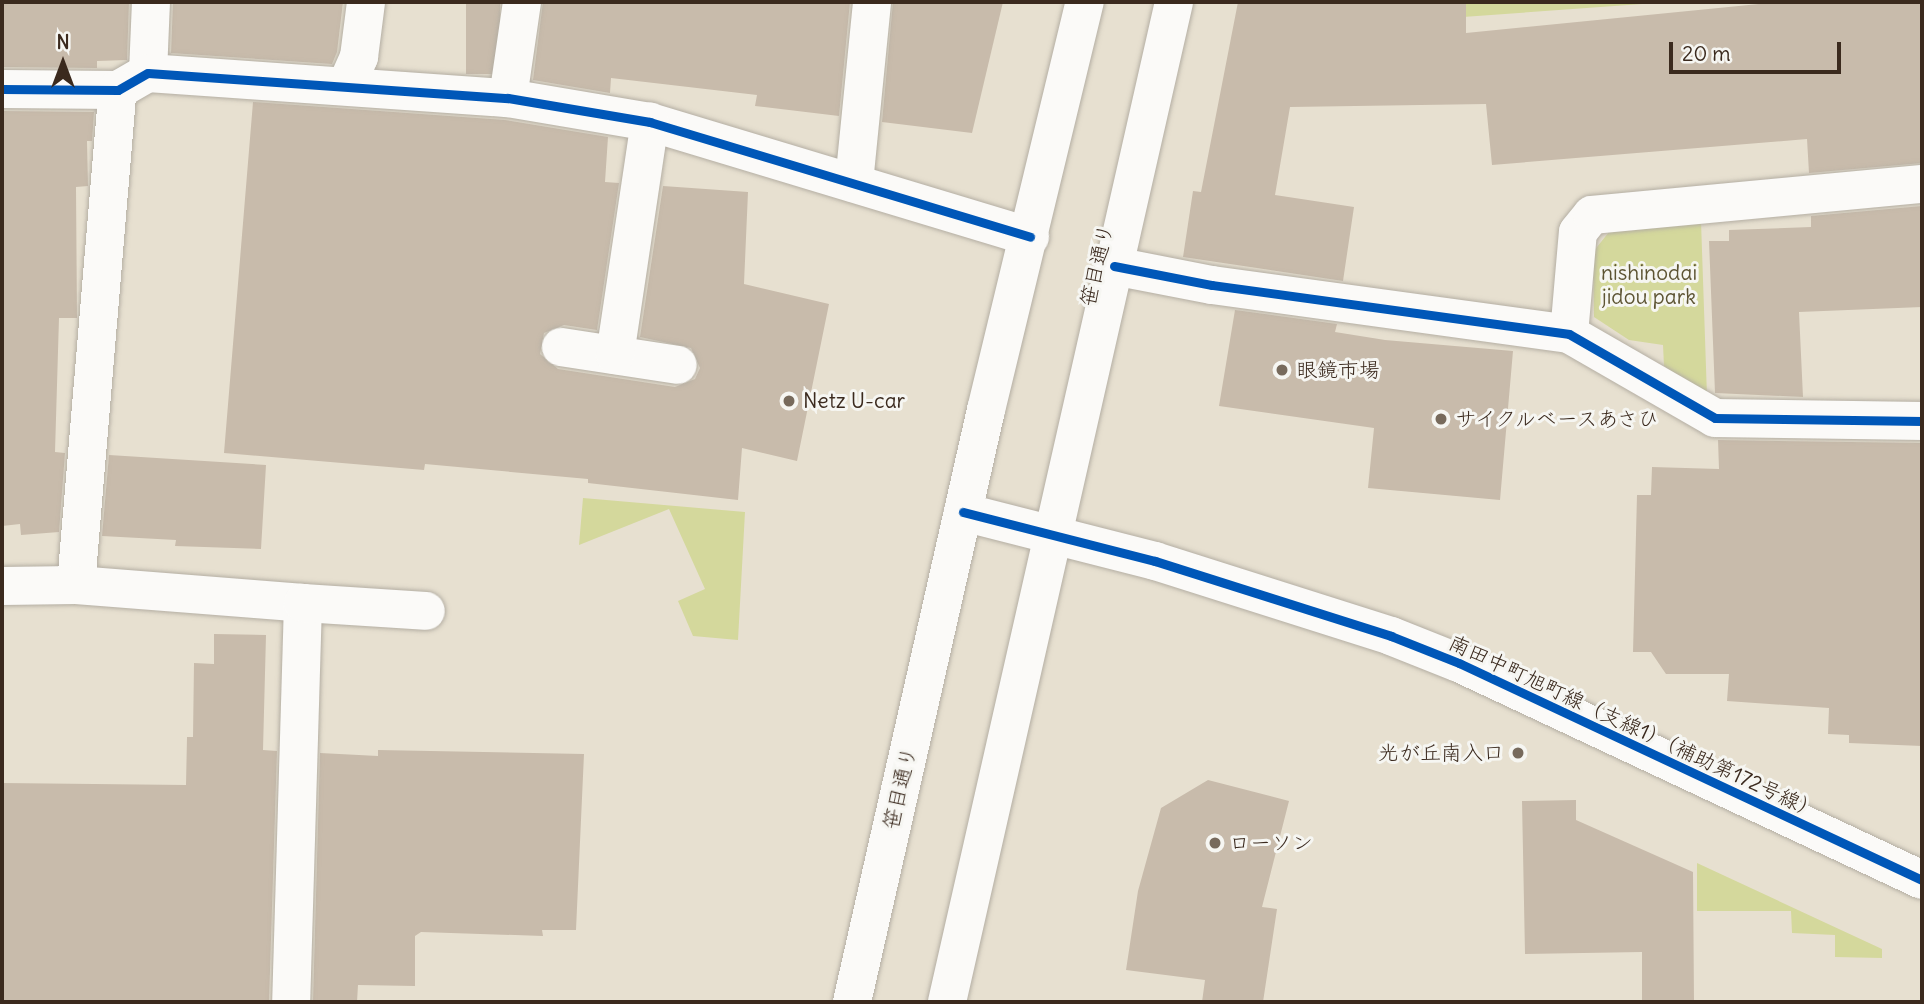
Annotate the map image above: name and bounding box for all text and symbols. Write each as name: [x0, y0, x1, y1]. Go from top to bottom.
north arrow: [28, 28, 98, 98]
scale bar: [1672, 28, 1843, 72]
text: N: [56, 30, 70, 54]
text: 20 m: [1682, 40, 1731, 67]
street label: 笹目通り: [1075, 221, 1119, 309]
park label: nishinodai jidou park: [1601, 260, 1697, 310]
place label: 眼鏡市場: [1296, 357, 1380, 383]
marker: 眼鏡市場: [1274, 362, 1290, 378]
place label: Netz U-car: [803, 388, 905, 414]
marker: Netz U-car: [781, 393, 797, 409]
place label: サイクルベースあさひ: [1455, 406, 1665, 432]
marker: サイクルベースあさひ: [1433, 411, 1449, 427]
street label: 南田中町旭町線（支線1）（補助第172号線）: [1445, 630, 1823, 824]
place label: 光が丘南入口: [1378, 740, 1504, 766]
street label: 笹目通り: [878, 744, 922, 832]
marker: 光が丘南入口: [1510, 745, 1526, 761]
place label: ローソン: [1229, 830, 1313, 856]
marker: ローソン: [1207, 835, 1223, 851]

